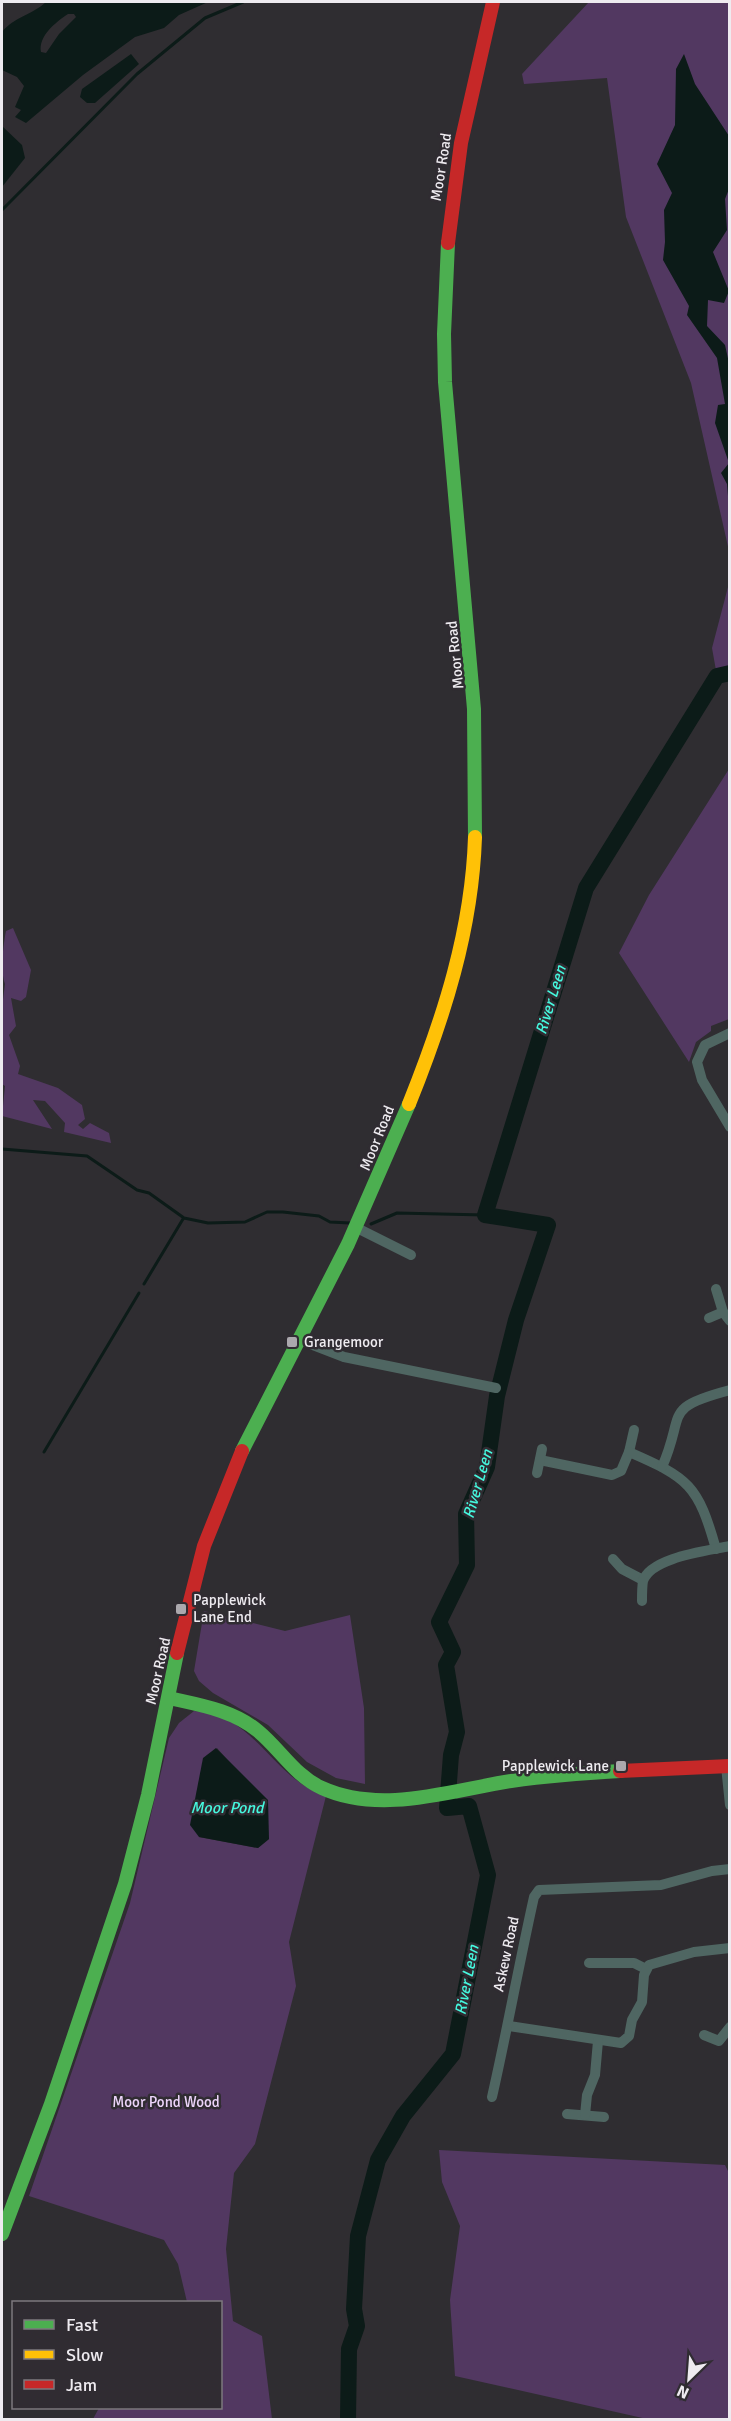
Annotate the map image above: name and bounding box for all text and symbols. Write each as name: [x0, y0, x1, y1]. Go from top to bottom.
street label: Moor Road: [427, 132, 455, 202]
street label: Moor Road: [442, 620, 468, 690]
water label: River Leen: [531, 962, 571, 1037]
street label: Moor Road: [356, 1103, 398, 1173]
place label: Grangemoor: [304, 1333, 384, 1351]
marker: Grangemoor: [285, 1335, 299, 1349]
water label: River Leen: [459, 1446, 498, 1521]
place label: Papplewick Lane End: [193, 1591, 266, 1626]
marker: Papplewick Lane End: [174, 1602, 188, 1616]
street label: Moor Road: [142, 1635, 174, 1706]
place label: Papplewick Lane: [502, 1757, 609, 1775]
marker: Papplewick Lane: [614, 1759, 628, 1773]
water label: Moor Pond: [190, 1798, 266, 1818]
street label: Askew Road: [489, 1915, 523, 1993]
water label: River Leen: [450, 1942, 484, 2017]
park label: Moor Pond Wood: [112, 2093, 220, 2111]
legend: [12, 2301, 222, 2409]
text: Fast: [66, 2314, 98, 2336]
text: Slow: [66, 2344, 103, 2366]
north arrow: [659, 2349, 719, 2409]
text: Jam: [66, 2374, 97, 2396]
text: N: [674, 2380, 692, 2403]

